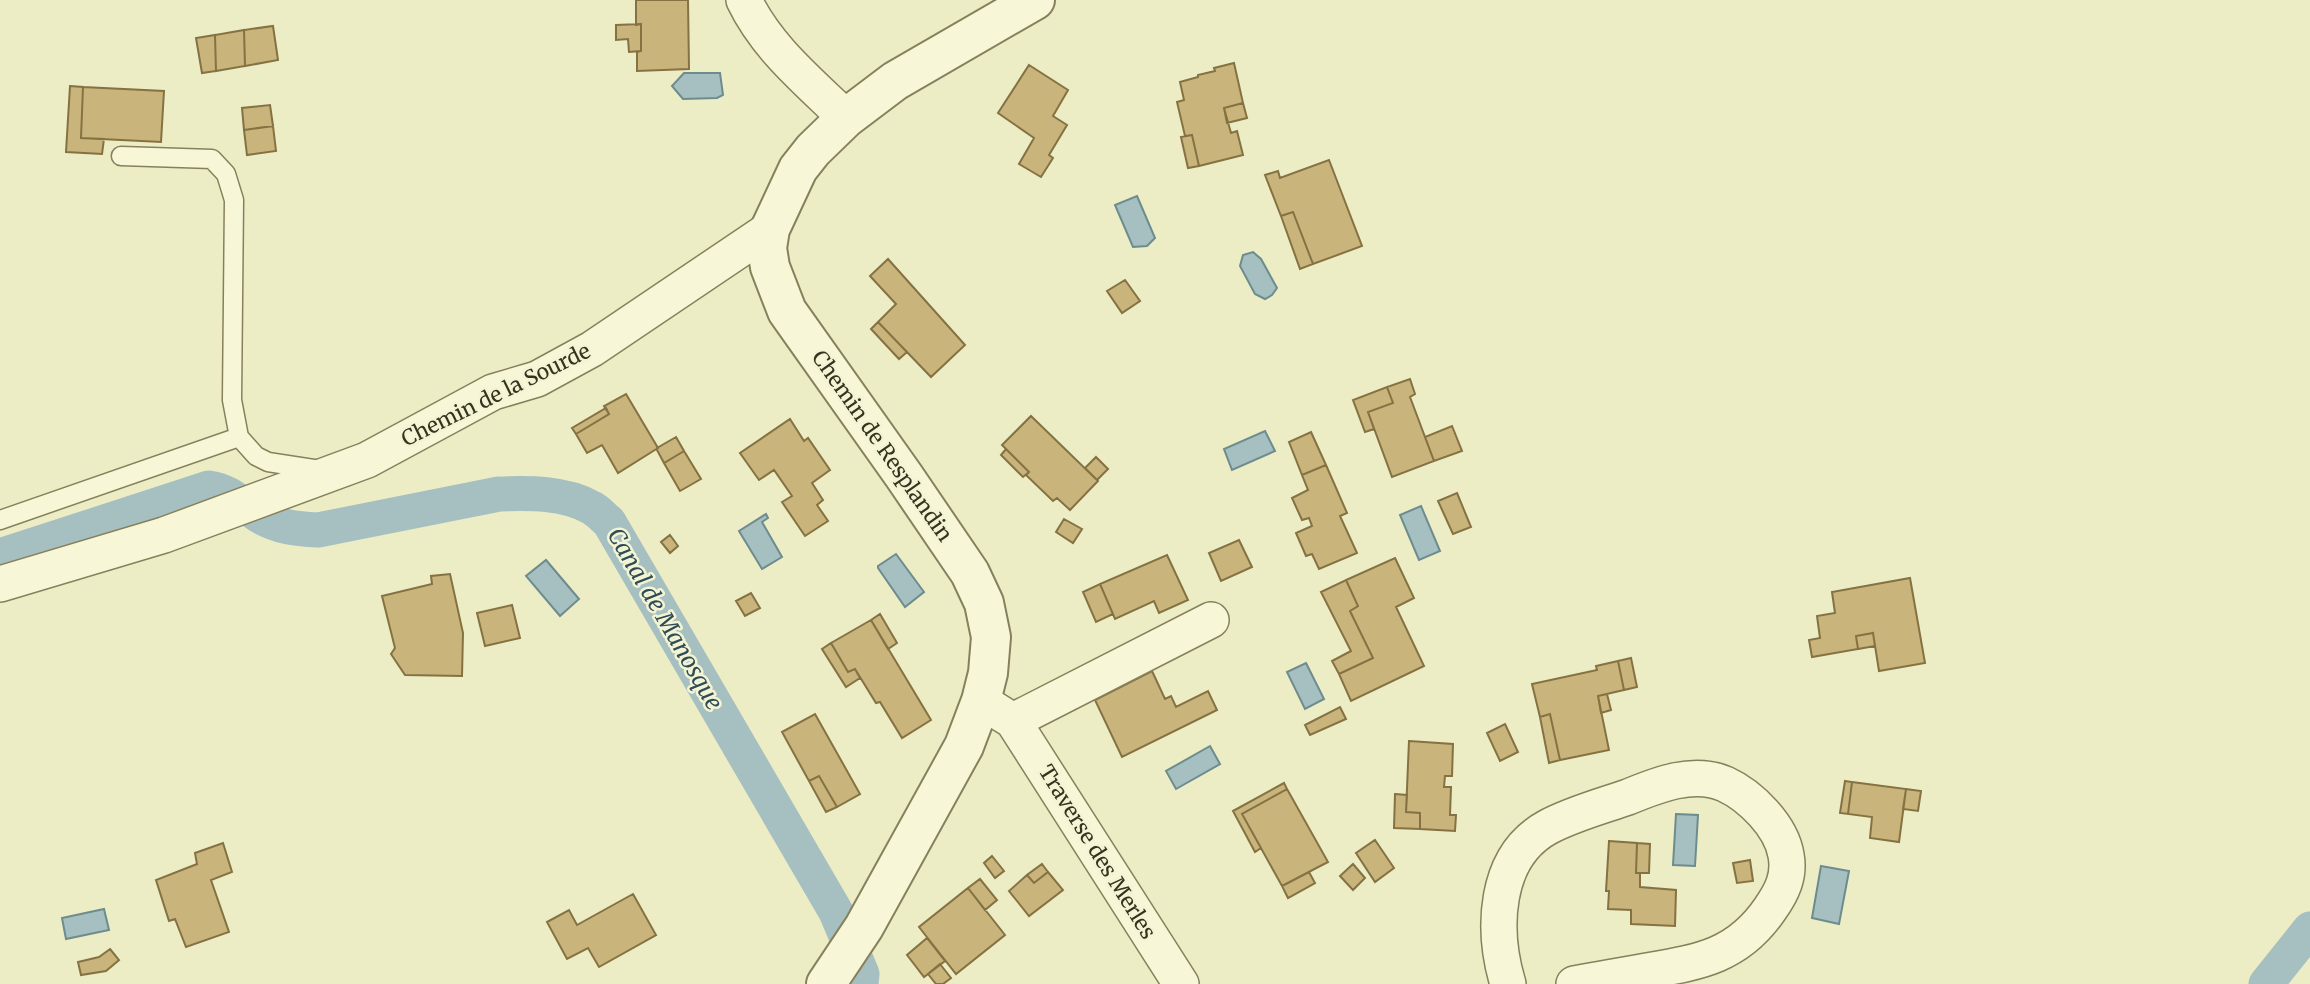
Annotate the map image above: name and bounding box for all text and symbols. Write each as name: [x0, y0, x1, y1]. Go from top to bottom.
street label: Chemin de la Sourde: [397, 337, 595, 452]
street label: Chemin de Resplandin: [806, 345, 959, 547]
water label: Canal de Manosque: [602, 523, 729, 715]
street label: Traverse des Merles: [1033, 760, 1162, 944]

